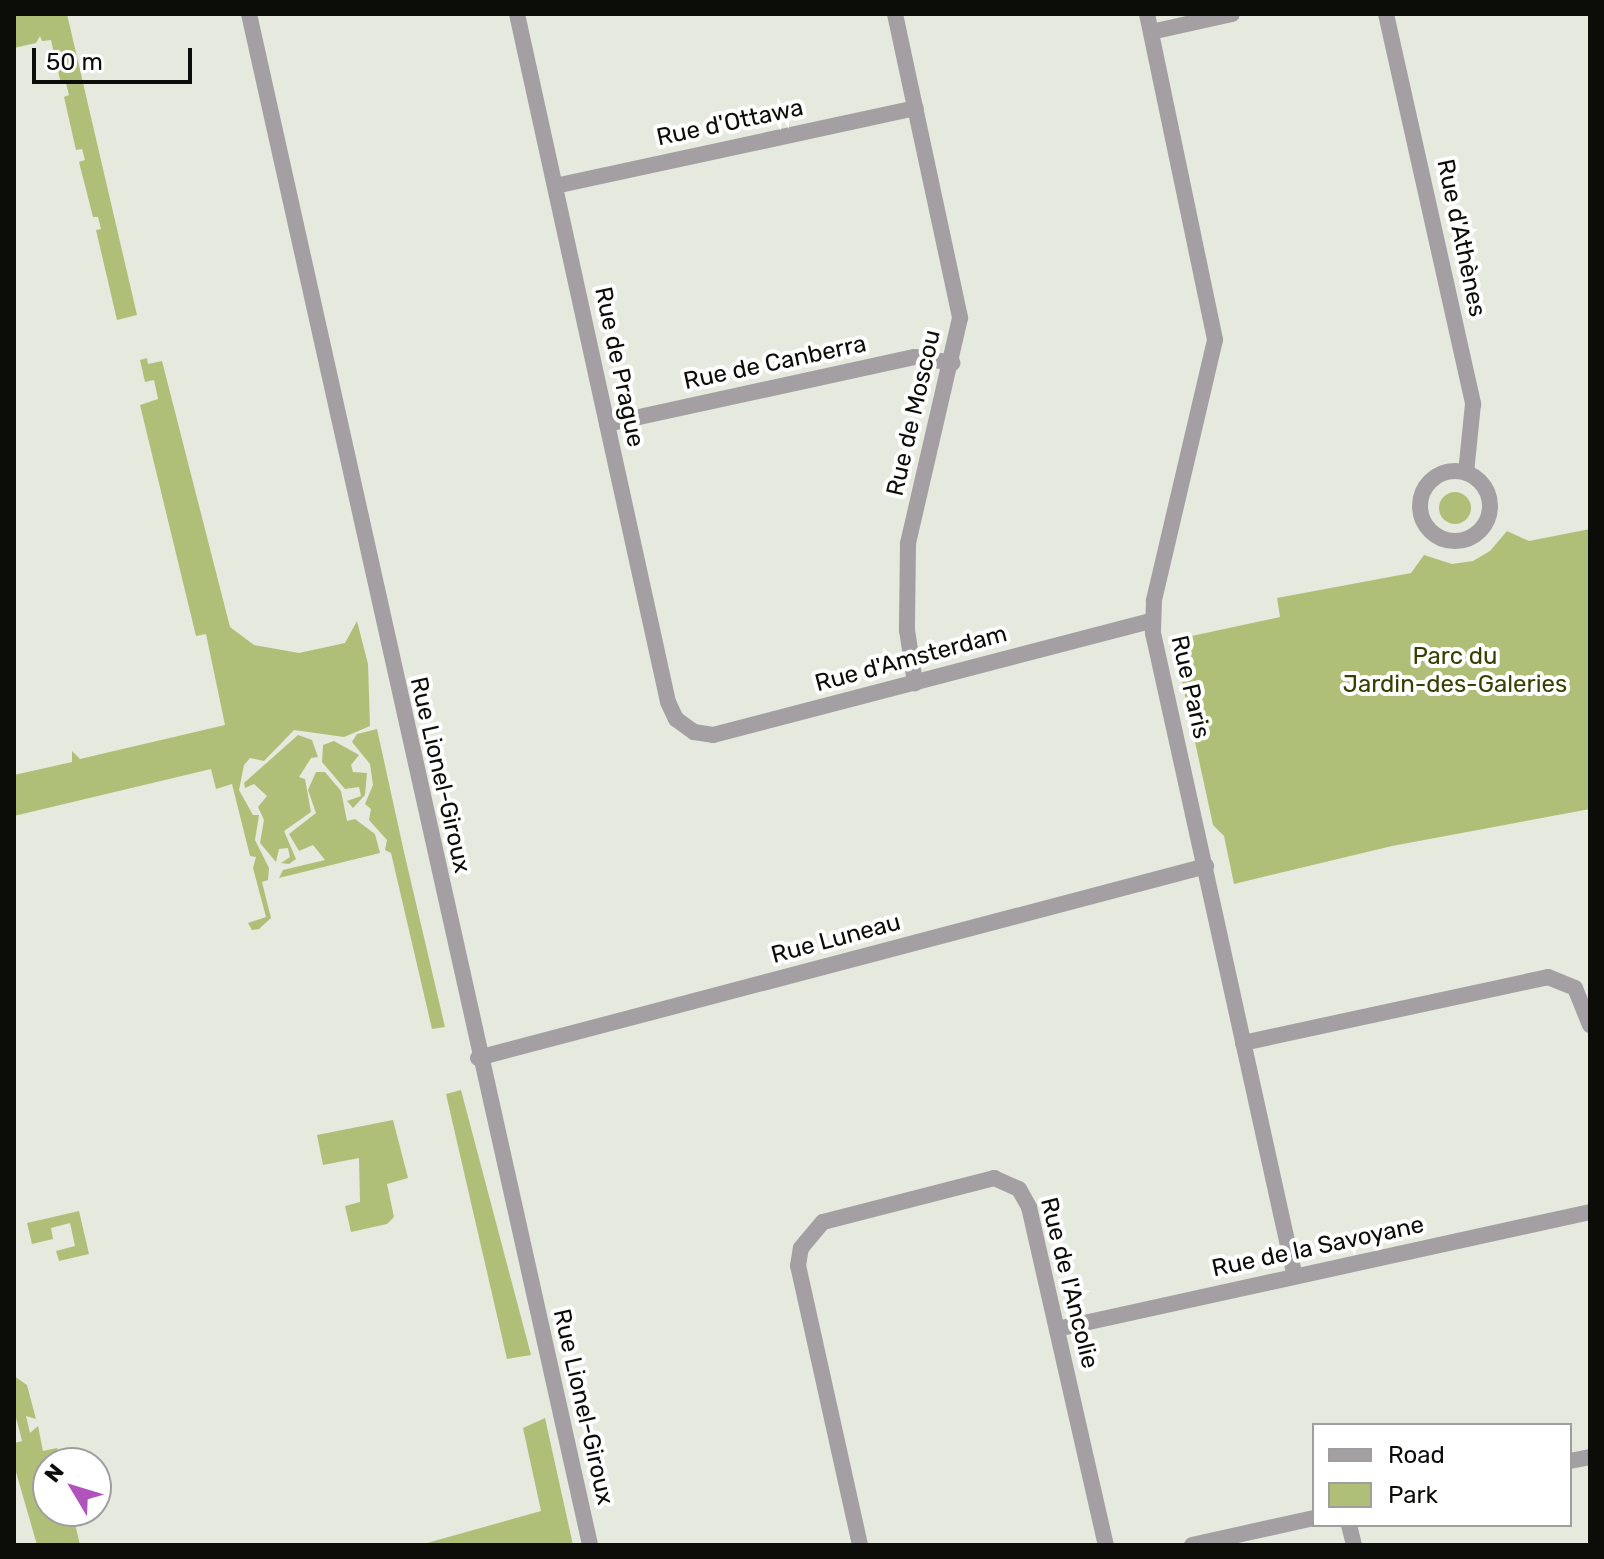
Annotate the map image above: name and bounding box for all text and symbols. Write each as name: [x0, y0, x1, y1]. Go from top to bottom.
scale bar: [36, 32, 196, 82]
text: 50 m: [46, 48, 103, 76]
street label: Rue d'Ottawa: [654, 93, 806, 153]
street label: Rue d'Athènes: [1430, 157, 1492, 319]
street label: Rue de Prague: [588, 284, 650, 450]
street label: Rue de Moscou: [881, 327, 947, 499]
street label: Rue de Canberra: [681, 330, 869, 396]
street label: Rue d'Amsterdam: [812, 620, 1010, 698]
street label: Rue Paris: [1164, 633, 1216, 741]
park label: Parc du Jardin-des-Galeries: [1343, 643, 1567, 699]
street label: Rue Lionel-Giroux: [403, 674, 477, 876]
street label: Rue Luneau: [768, 908, 904, 970]
street label: Rue de l'Ancolie: [1034, 1194, 1104, 1372]
street label: Rue de la Savoyane: [1209, 1210, 1427, 1284]
street label: Rue Lionel-Giroux: [546, 1306, 620, 1508]
legend: [1312, 1423, 1572, 1527]
text: Road: [1388, 1441, 1445, 1469]
north arrow: [32, 1447, 112, 1527]
text: N: [39, 1459, 70, 1488]
text: Park: [1388, 1481, 1438, 1509]

